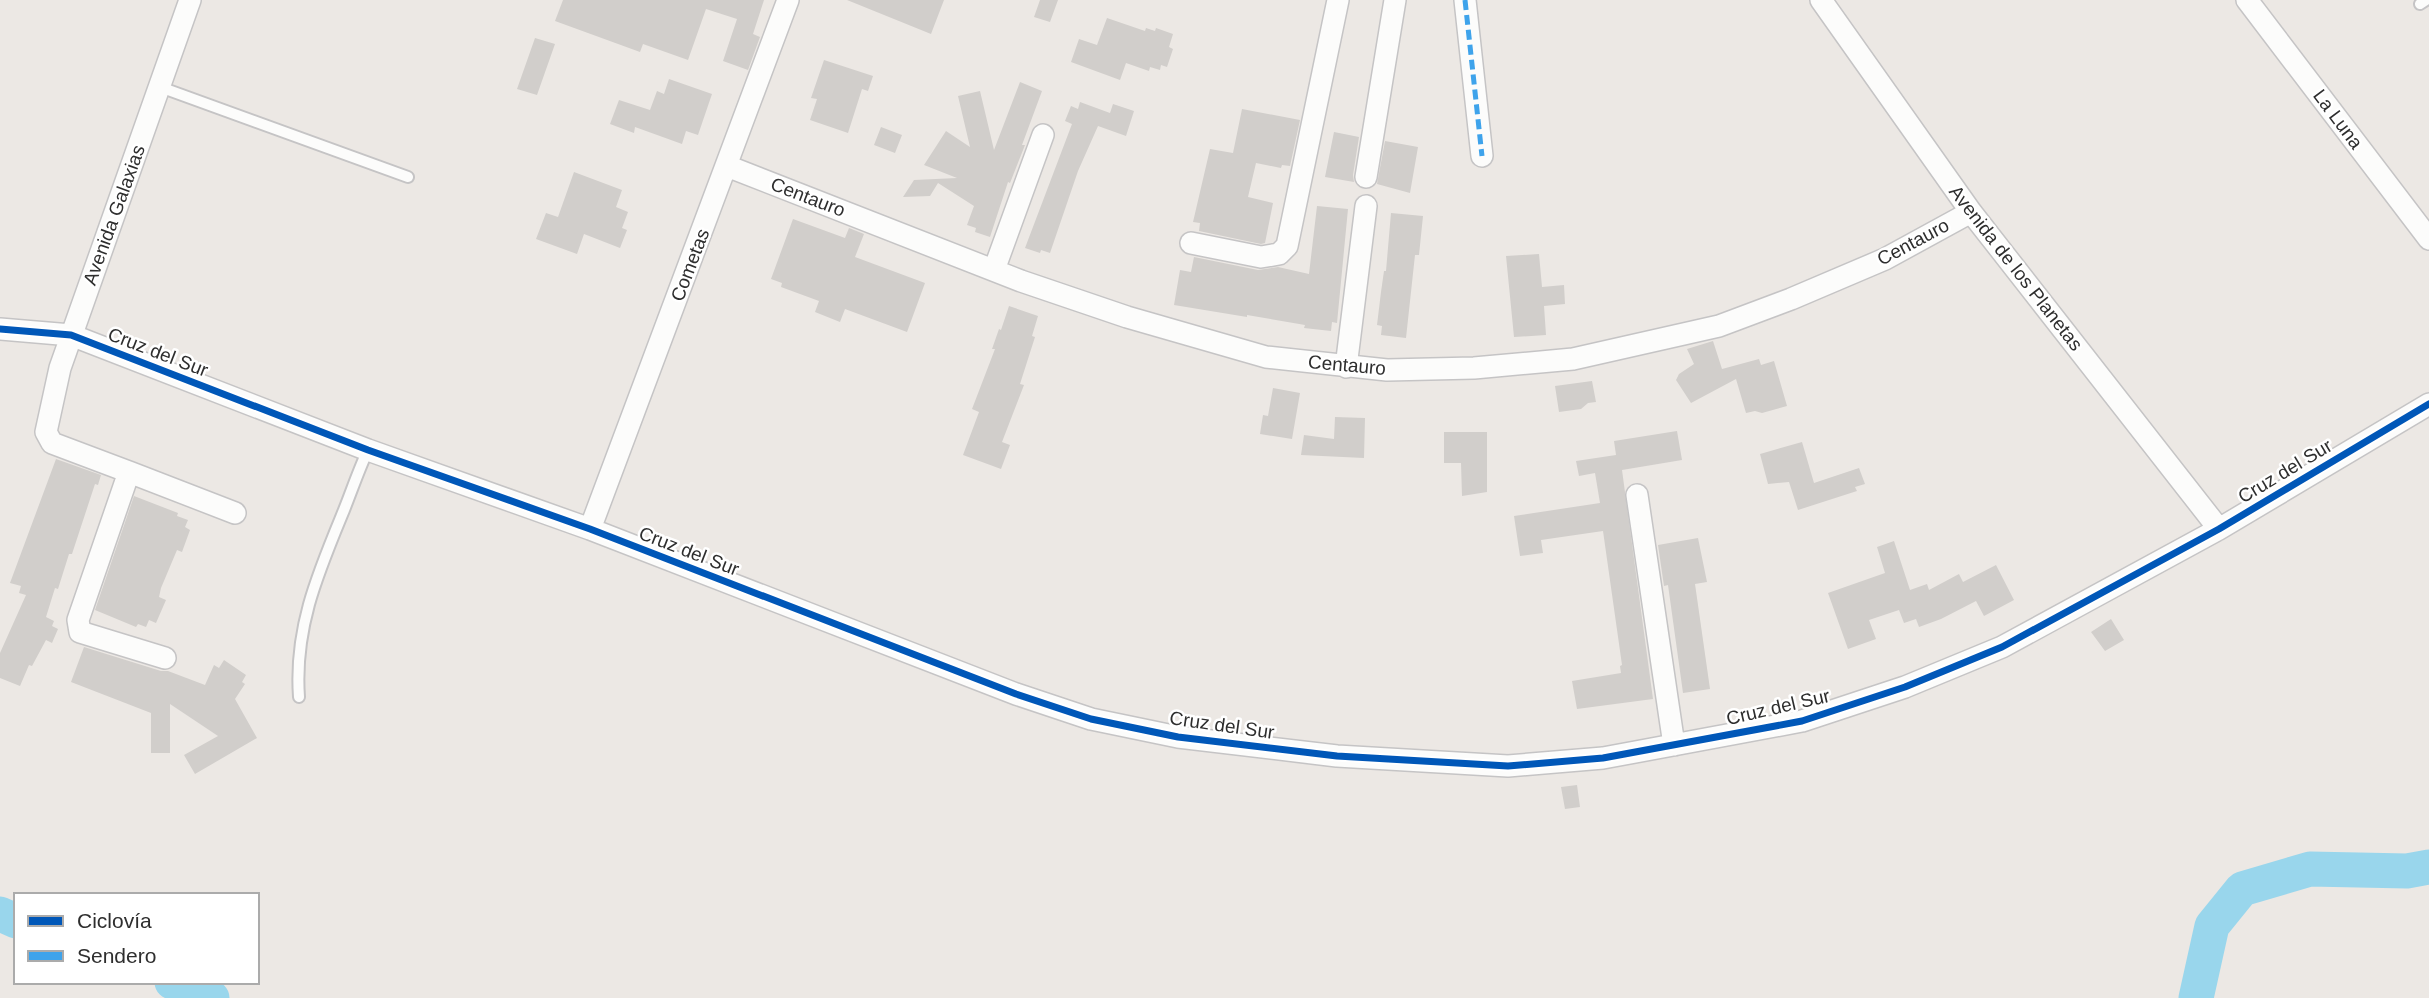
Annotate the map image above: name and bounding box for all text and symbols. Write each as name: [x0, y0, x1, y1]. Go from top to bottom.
street label: La Luna: [2309, 85, 2367, 153]
street label: Avenida Galaxias: [79, 142, 149, 288]
street label: Centauro: [768, 173, 848, 221]
street label: Avenida de los Planetas: [1945, 181, 2087, 355]
street label: Centauro: [1874, 214, 1952, 270]
street label: Cometas: [667, 226, 713, 304]
street label: Cruz del Sur: [105, 323, 212, 381]
street label: Centauro: [1307, 351, 1387, 379]
street label: Cruz del Sur: [2234, 434, 2336, 507]
street label: Cruz del Sur: [636, 522, 743, 580]
street label: Cruz del Sur: [1724, 685, 1832, 729]
street label: Cruz del Sur: [1168, 707, 1276, 743]
legend: [14, 893, 259, 984]
text: Ciclovía: [77, 909, 152, 932]
text: Sendero: [77, 944, 156, 967]

